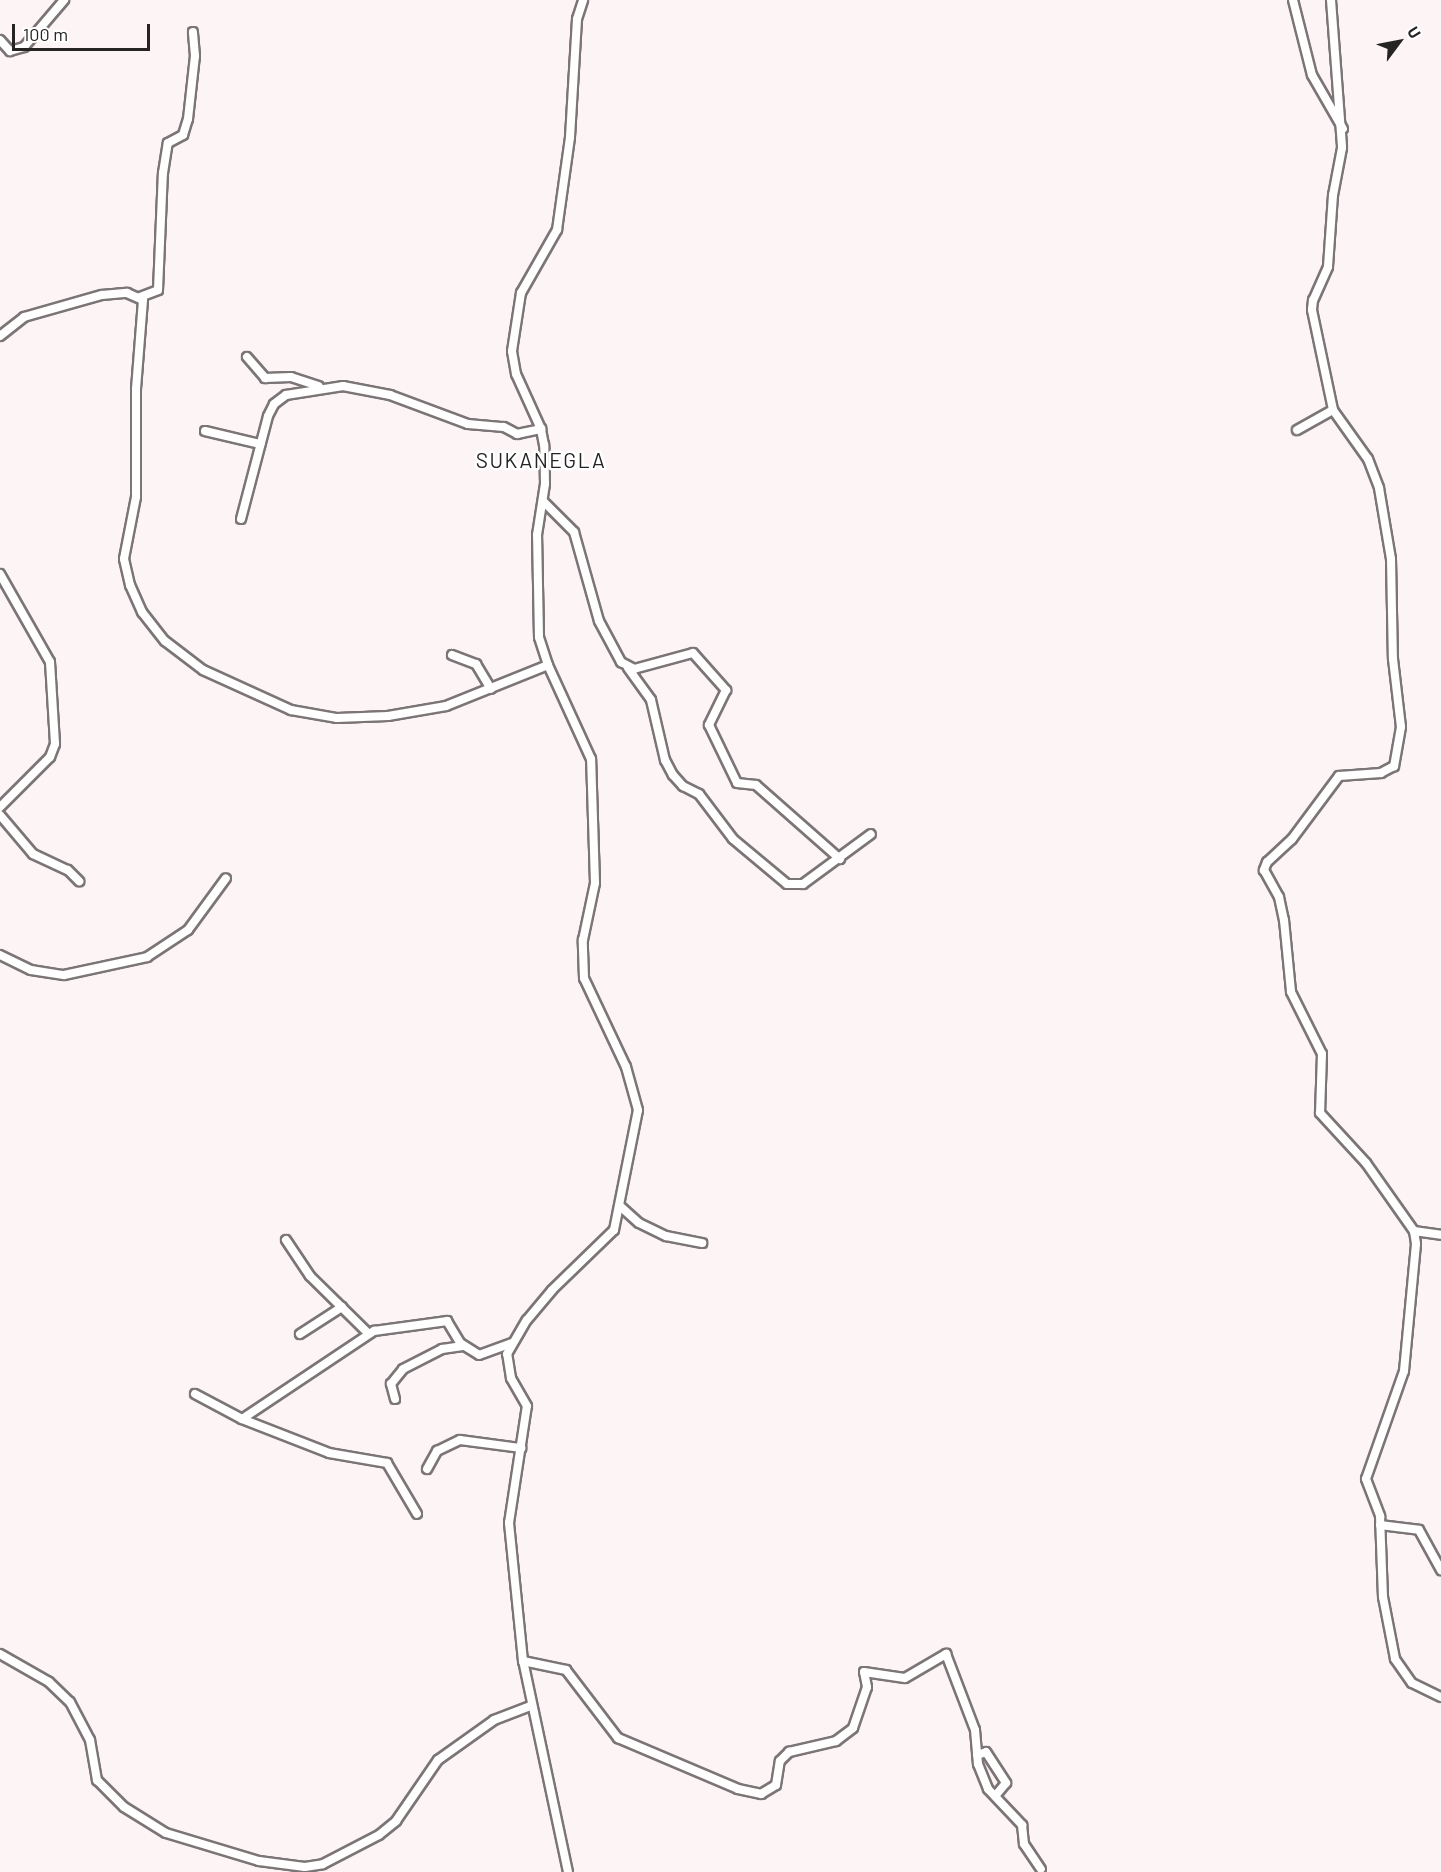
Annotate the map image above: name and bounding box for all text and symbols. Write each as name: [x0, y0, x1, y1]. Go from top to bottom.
scale bar: [15, 12, 153, 50]
north arrow: [1369, 12, 1429, 72]
text: 100 m: [23, 23, 68, 45]
text: U: [1404, 23, 1425, 41]
district label: SUKANEGLA: [476, 447, 606, 473]

